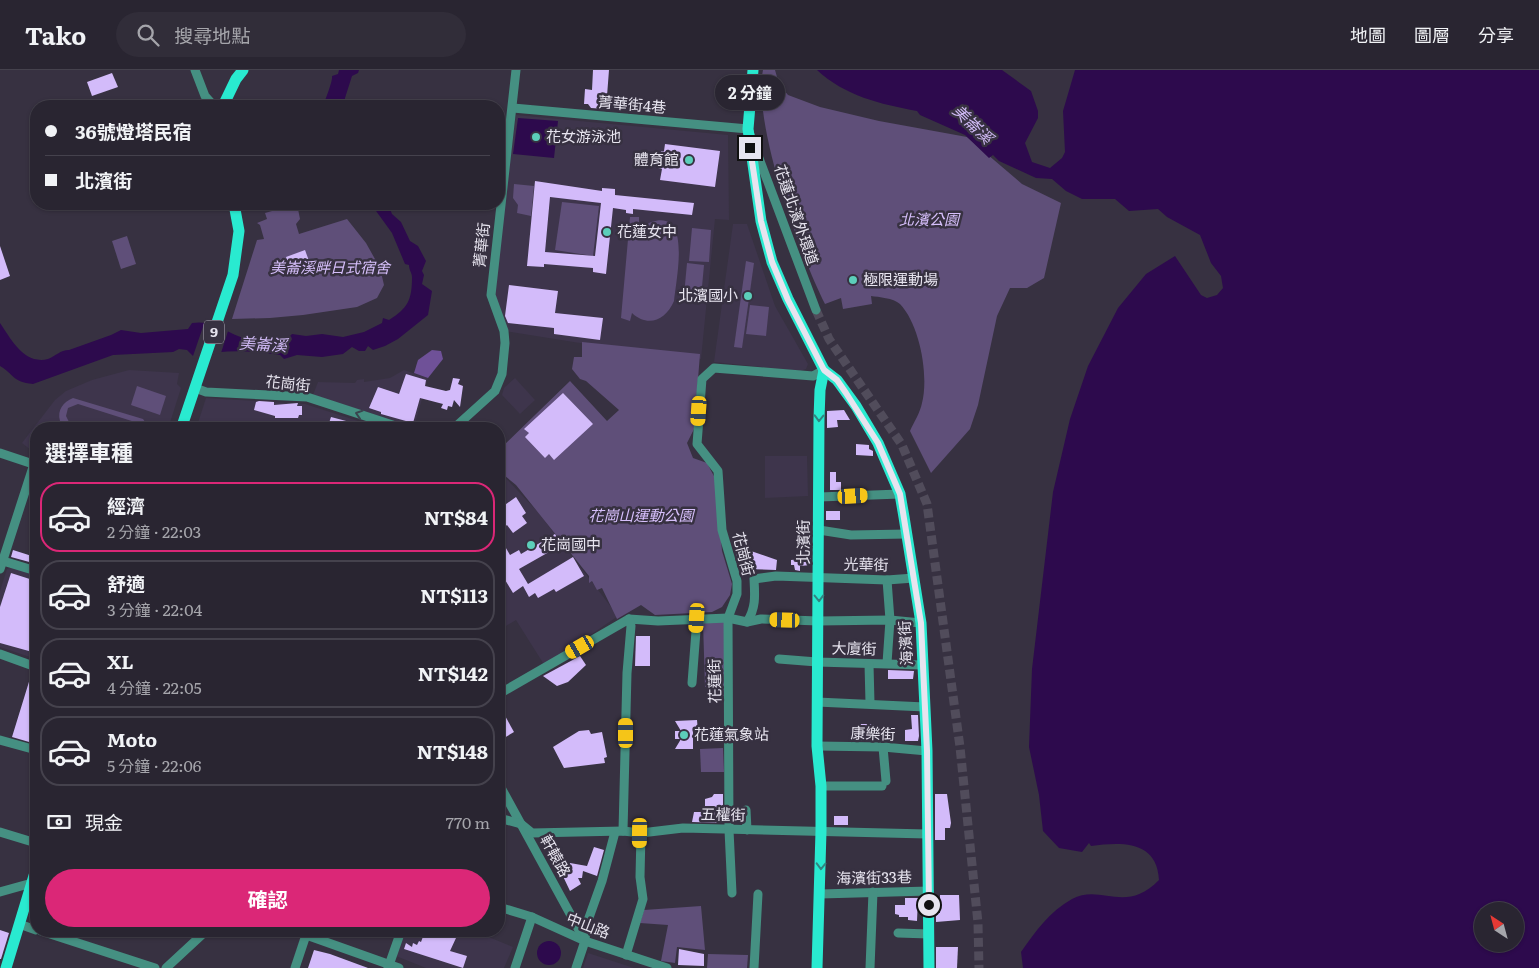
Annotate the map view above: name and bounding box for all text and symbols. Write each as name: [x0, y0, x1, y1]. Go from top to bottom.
search box: [116, 12, 466, 57]
text: Tako: [25, 17, 86, 52]
icon: search: [134, 21, 162, 49]
text: 搜尋地點: [174, 21, 250, 49]
text: 地圖: [1350, 21, 1386, 48]
text: 圖層: [1414, 21, 1450, 48]
text: 分享: [1478, 21, 1514, 48]
callout: 2 分鐘: [715, 75, 785, 110]
text: 2 分鐘: [728, 80, 772, 104]
street label: 菁華街4巷: [597, 89, 667, 118]
water label: 美崙溪: [948, 98, 1001, 150]
text: 36號燈塔民宿: [75, 117, 192, 145]
place label: 花女游泳池: [546, 124, 621, 147]
marker: 花女游泳池: [530, 131, 542, 143]
route end: [739, 137, 761, 159]
place label: 體育館: [634, 147, 679, 170]
marker: 體育館: [683, 154, 695, 166]
street label: 花蓮北濱外環道: [769, 161, 825, 268]
text: 北濱街: [75, 166, 132, 194]
park label: 北濱公園: [899, 207, 961, 230]
place label: 花蓮女中: [617, 219, 677, 242]
street label: 菁華街: [467, 221, 494, 268]
marker: 花蓮女中: [601, 226, 613, 238]
park label: 美崙溪畔日式宿舍: [270, 255, 392, 278]
place label: 極限運動場: [863, 267, 938, 290]
marker: 極限運動場: [847, 274, 859, 286]
place label: 北濱國小: [678, 283, 738, 306]
marker: 北濱國小: [742, 290, 754, 302]
road number: 9: [204, 320, 224, 344]
water label: 美崙溪: [238, 330, 290, 356]
street label: 花崗街: [265, 369, 312, 396]
car: [690, 396, 707, 426]
one-way arrow: [355, 410, 364, 420]
one-way arrow: [814, 414, 824, 422]
text: 選擇車種: [45, 435, 133, 468]
car: [837, 488, 868, 504]
text: 經濟: [107, 491, 145, 519]
icon: car: [47, 495, 92, 540]
text: NT$84: [424, 503, 488, 531]
park label: 花崗山運動公園: [588, 503, 695, 526]
text: 2 分鐘 · 22:03: [107, 519, 201, 543]
street label: 北濱街: [791, 519, 814, 565]
street label: 花崗街: [728, 529, 761, 578]
place label: 花崗國中: [541, 532, 601, 555]
marker: 花崗國中: [525, 539, 537, 551]
street label: 光華街: [843, 552, 889, 575]
text: 舒適: [107, 569, 145, 597]
icon: car: [47, 573, 92, 618]
text: NT$113: [420, 581, 488, 609]
one-way arrow: [814, 595, 824, 603]
text: 3 分鐘 · 22:04: [107, 597, 202, 621]
car: [688, 603, 705, 633]
car: [769, 612, 800, 628]
street label: 海濱街: [892, 620, 917, 666]
car: [563, 633, 596, 661]
street label: 大廈街: [831, 636, 877, 659]
text: XL: [107, 647, 134, 675]
icon: car: [47, 651, 92, 696]
street label: 花蓮街: [702, 658, 725, 704]
text: NT$142: [418, 659, 488, 687]
text: 4 分鐘 · 22:05: [107, 675, 202, 699]
car: [618, 718, 633, 748]
street label: 康樂街: [850, 720, 896, 745]
place label: 花蓮氣象站: [694, 722, 769, 745]
text: Moto: [107, 725, 157, 753]
icon: car: [47, 729, 92, 774]
marker: 花蓮氣象站: [678, 729, 690, 741]
text: NT$148: [417, 737, 488, 765]
text: 5 分鐘 · 22:06: [107, 753, 201, 777]
street label: 五權街: [700, 802, 746, 825]
icon: cash: [45, 808, 73, 836]
text: 現金: [85, 808, 123, 836]
text: 770 m: [446, 810, 490, 834]
car: [632, 818, 647, 848]
street label: 軒轅路: [535, 830, 577, 881]
one-way arrow: [816, 862, 826, 870]
street label: 海濱街33巷: [836, 864, 912, 889]
button: 確認: [45, 869, 490, 927]
route start: [918, 894, 940, 916]
north arrow: [1474, 902, 1524, 952]
map controls: [1474, 902, 1524, 952]
street label: 中山路: [563, 906, 614, 943]

